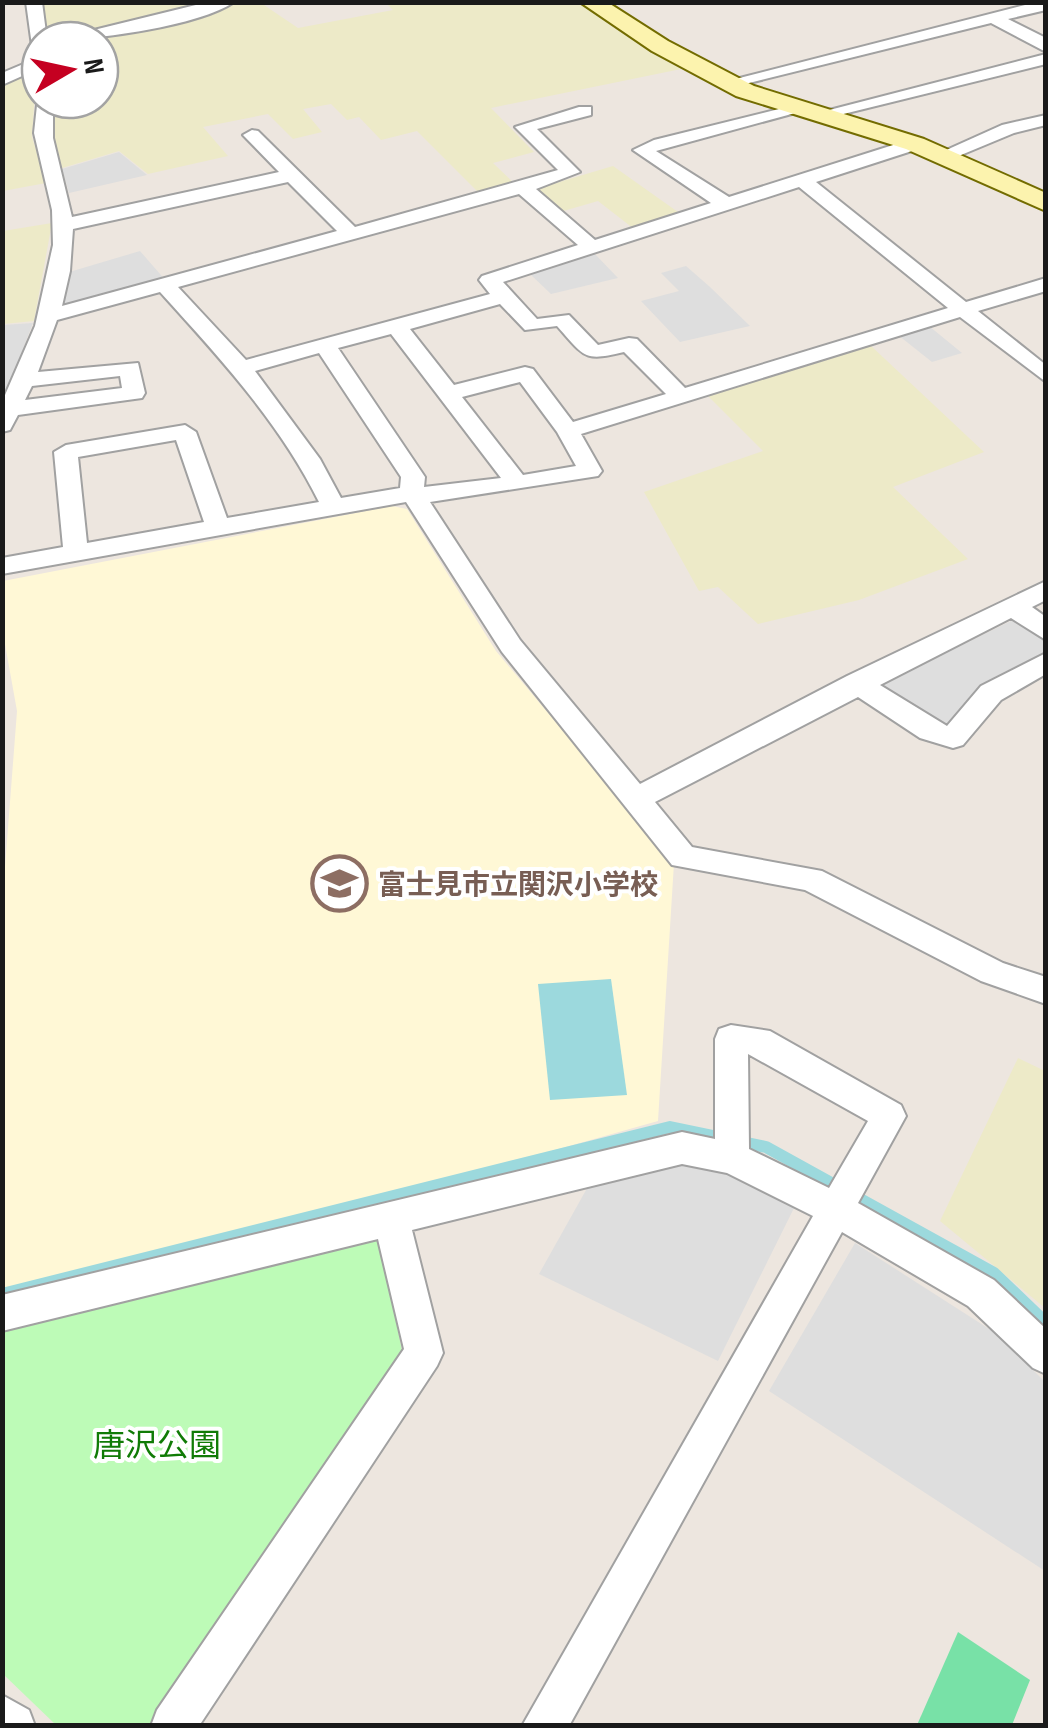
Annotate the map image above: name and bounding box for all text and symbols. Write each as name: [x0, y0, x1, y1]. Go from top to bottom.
north arrow: [20, 20, 120, 120]
text: N: [76, 56, 111, 76]
school or university icon: 富士見市立関沢小学校: [309, 854, 369, 914]
place label: 富士見市立関沢小学校: [378, 869, 658, 902]
park label: 唐沢公園: [93, 1427, 221, 1466]

